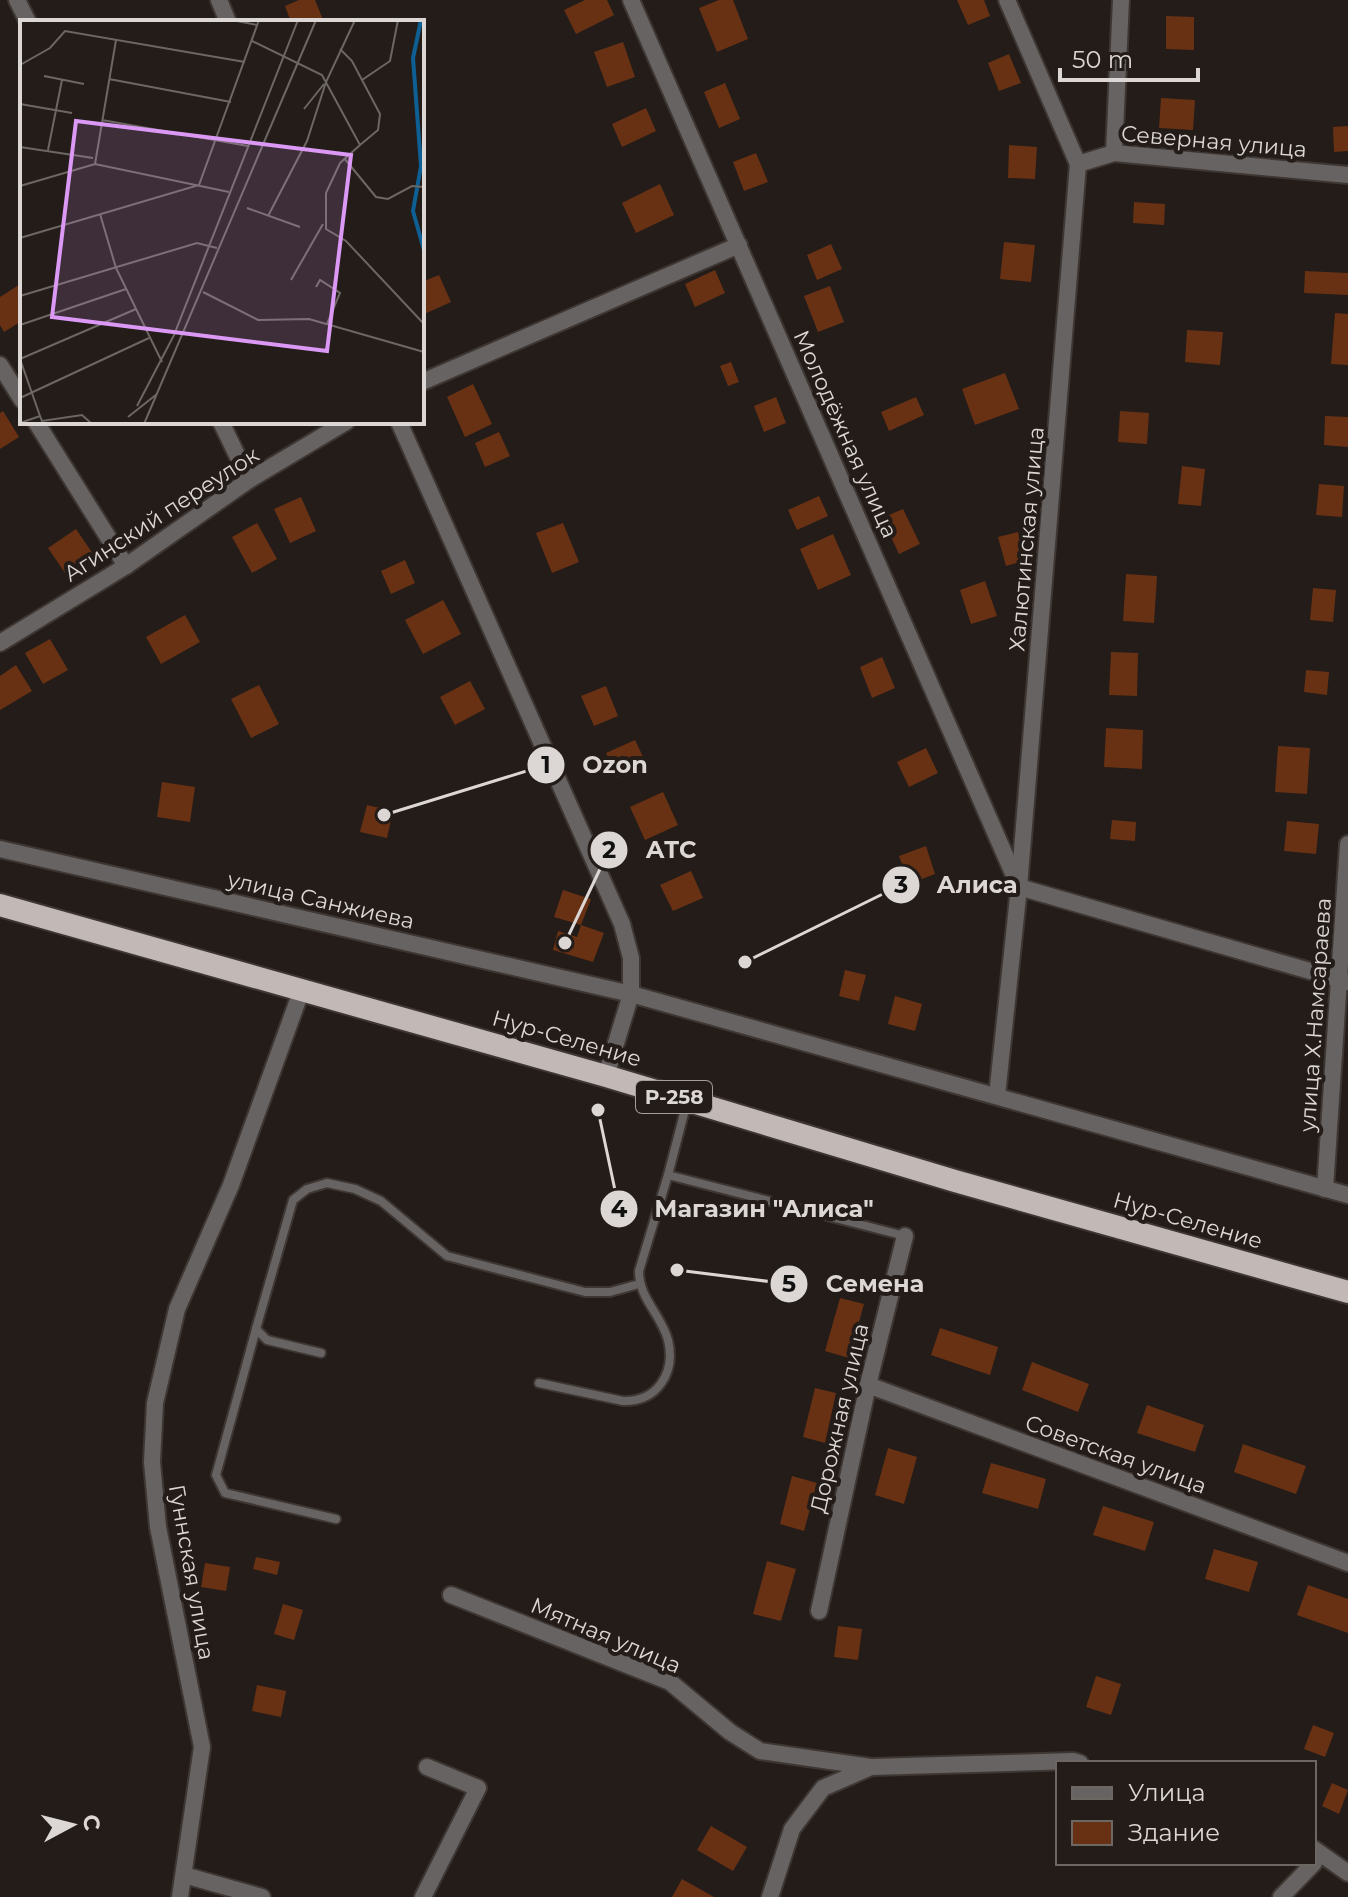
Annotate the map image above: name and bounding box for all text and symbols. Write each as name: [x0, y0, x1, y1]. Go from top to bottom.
inset map: [20, 20, 424, 424]
scale bar: [1060, 32, 1198, 82]
text: 50 m: [1072, 45, 1133, 74]
street label: Северная улица: [1120, 120, 1308, 163]
street label: Молодёжная улица: [788, 326, 903, 542]
street label: Халютинская улица: [1003, 426, 1050, 652]
street label: Агинский переулок: [59, 441, 264, 588]
callout: Ozon: [526, 741, 664, 789]
text: 1: [541, 750, 551, 779]
text: Ozon: [582, 750, 648, 779]
callout: АТС: [589, 826, 712, 874]
text: 2: [602, 835, 616, 864]
text: АТС: [646, 835, 696, 864]
callout: Алиса: [881, 861, 1034, 909]
street label: улица Санжиева: [224, 866, 417, 935]
text: 3: [893, 870, 908, 899]
text: Алиса: [937, 870, 1018, 899]
street label: улица Х.Намсараева: [1294, 897, 1337, 1134]
street label: Нур-Селение: [489, 1004, 645, 1073]
road number: Р-258: [636, 1081, 712, 1113]
callout: Магазин "Алиса": [599, 1185, 890, 1233]
street label: Нур-Селение: [1110, 1186, 1266, 1255]
text: 4: [611, 1194, 628, 1223]
text: Магазин "Алиса": [654, 1194, 874, 1223]
callout: Семена: [769, 1260, 940, 1308]
text: 5: [782, 1269, 796, 1298]
text: Семена: [826, 1269, 924, 1298]
street label: Дорожная улица: [805, 1321, 874, 1515]
street label: Советская улица: [1021, 1409, 1210, 1500]
street label: Гуннская улица: [163, 1482, 220, 1662]
street label: Мятная улица: [527, 1592, 685, 1679]
legend: [1056, 1761, 1316, 1865]
text: Улица: [1128, 1778, 1206, 1807]
north arrow: [32, 1785, 112, 1865]
text: С: [77, 1813, 106, 1832]
text: Здание: [1128, 1818, 1220, 1847]

